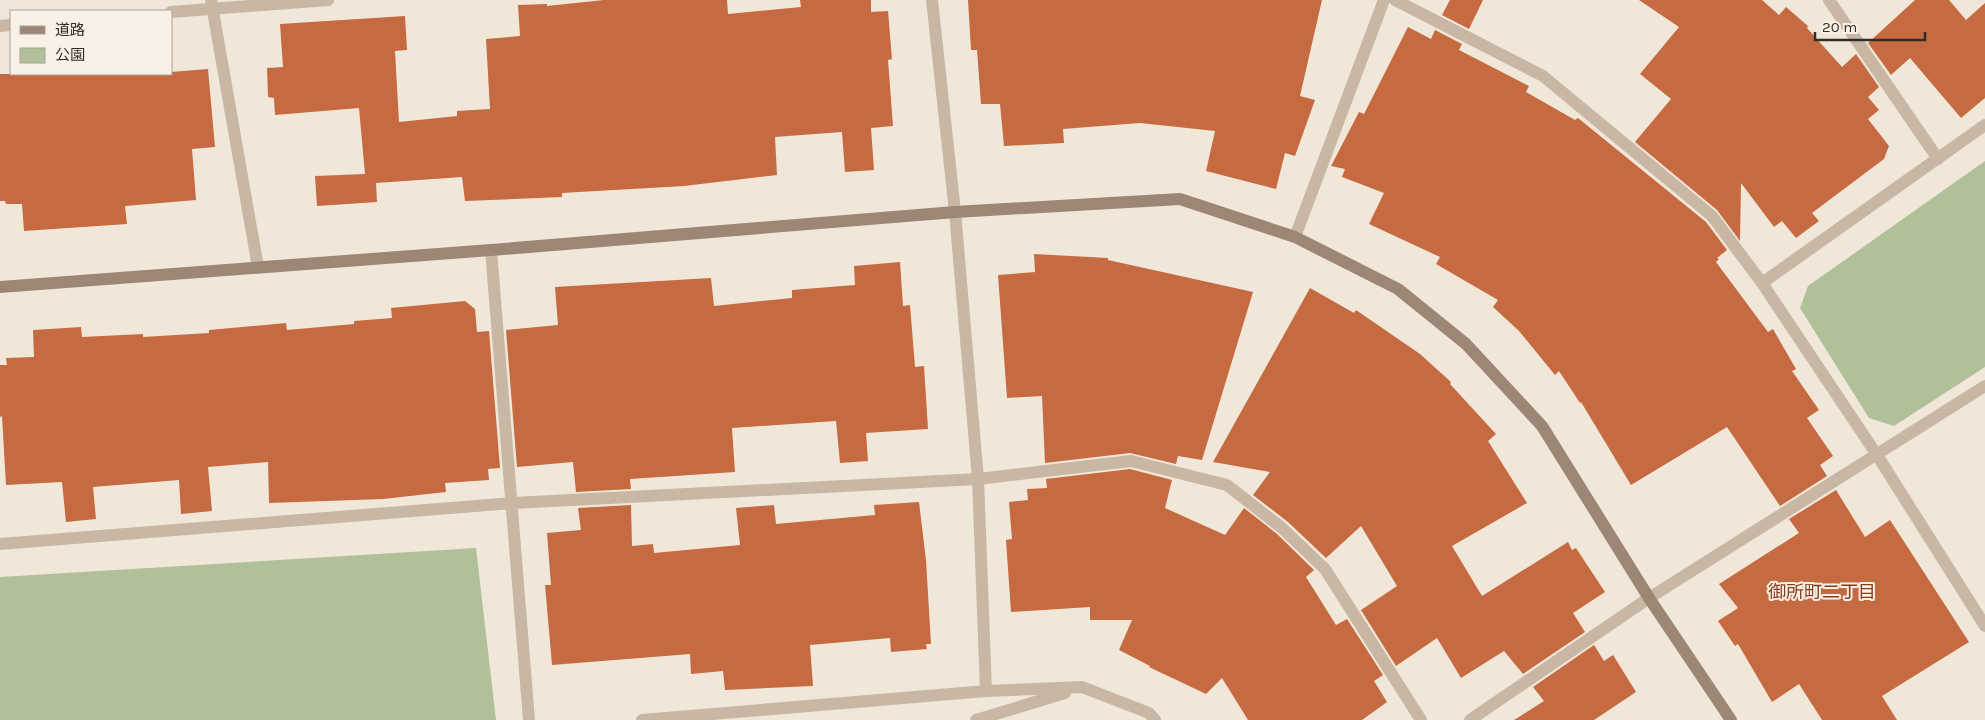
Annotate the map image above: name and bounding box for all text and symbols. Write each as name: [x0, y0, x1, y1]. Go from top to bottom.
legend: [10, 10, 172, 75]
scale bar: [1815, 10, 1925, 42]
text: 20 m: [1822, 18, 1857, 36]
text: 道路: [55, 21, 85, 39]
text: 公園: [55, 46, 85, 64]
district label: 御所町二丁目: [1768, 581, 1876, 603]

